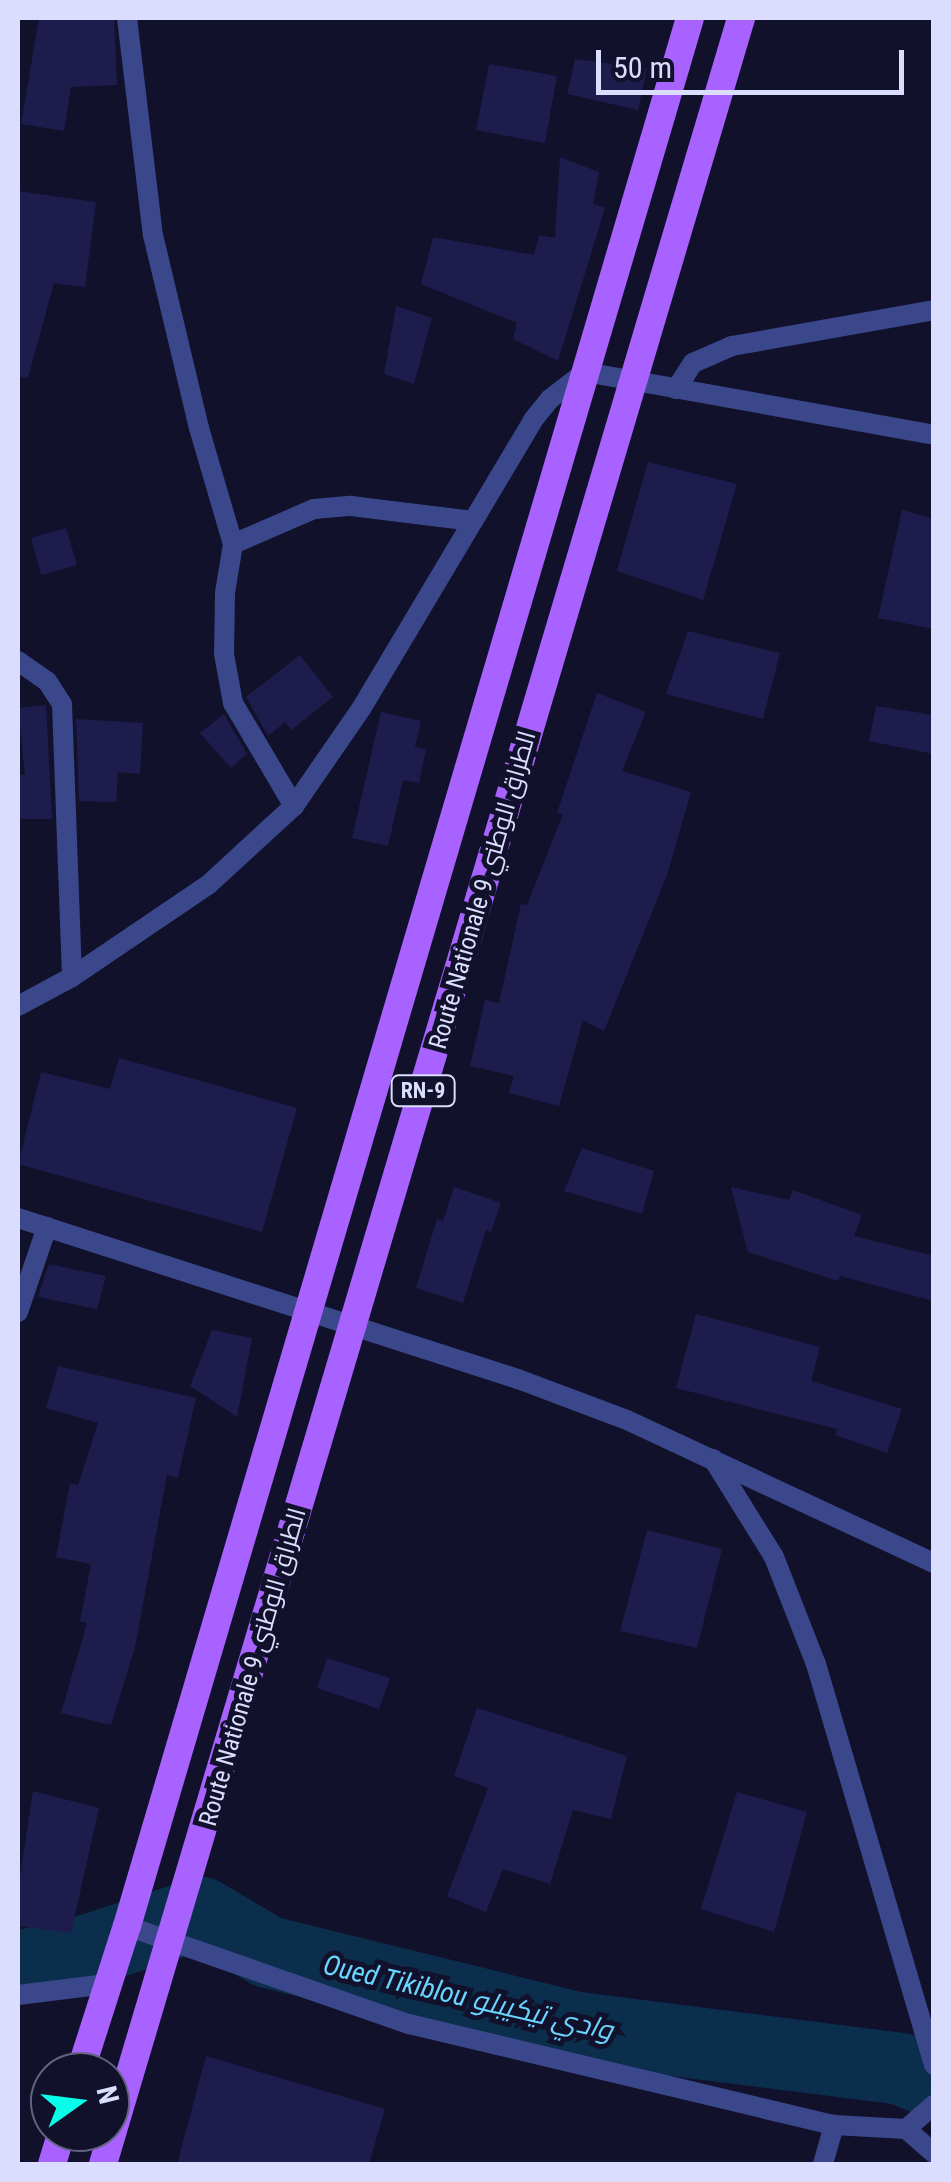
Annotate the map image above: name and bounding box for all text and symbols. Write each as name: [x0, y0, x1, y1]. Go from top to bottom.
scale bar: [601, 30, 908, 92]
text: 50 m: [613, 50, 672, 85]
street label: Route Nationale الطراق الوطني 9: [423, 727, 543, 1053]
road number: RN-9: [390, 1074, 456, 1108]
street label: Route Nationale الطراق الوطني 9: [193, 1504, 313, 1830]
water label: Oued Tikiblou وادي تيكيبلو: [320, 1948, 616, 2048]
north arrow: [30, 2052, 130, 2152]
text: N: [90, 2083, 126, 2107]

